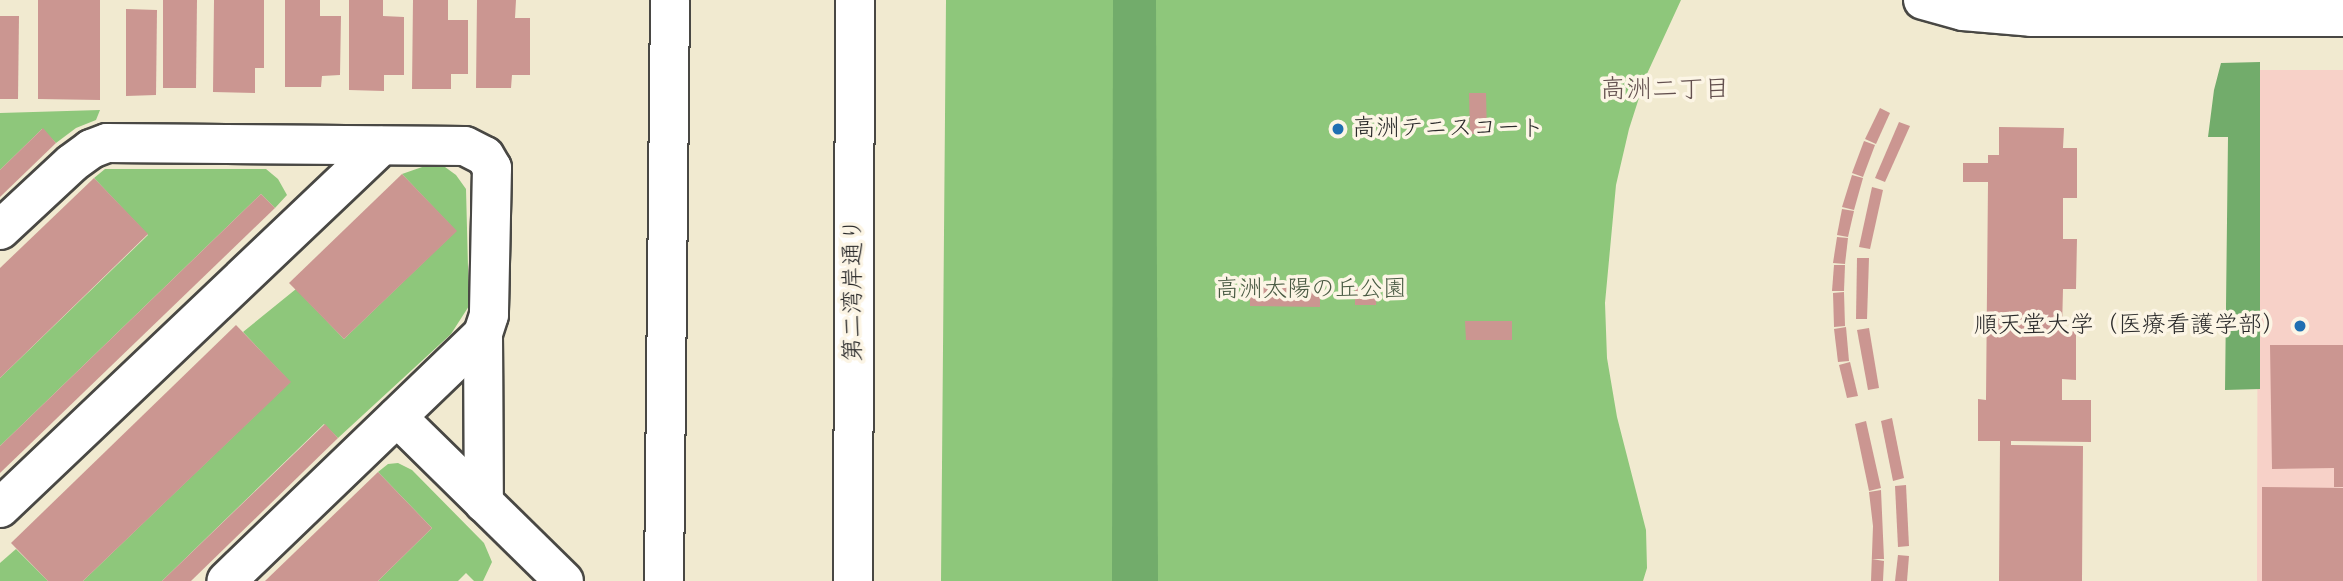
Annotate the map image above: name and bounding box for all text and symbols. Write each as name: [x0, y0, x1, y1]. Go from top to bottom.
district label: 高洲二丁目: [1600, 75, 1730, 107]
place label: 高洲テニスコート: [1352, 115, 1544, 143]
marker: 高洲テニスコート: [1330, 121, 1346, 137]
street label: 第二湾岸通り: [840, 218, 868, 362]
park label: 高洲太陽の丘公園: [1215, 276, 1407, 304]
place label: 順天堂大学（医療看護学部）: [1974, 312, 2286, 340]
marker: 順天堂大学（医療看護学部）: [2292, 318, 2308, 334]

